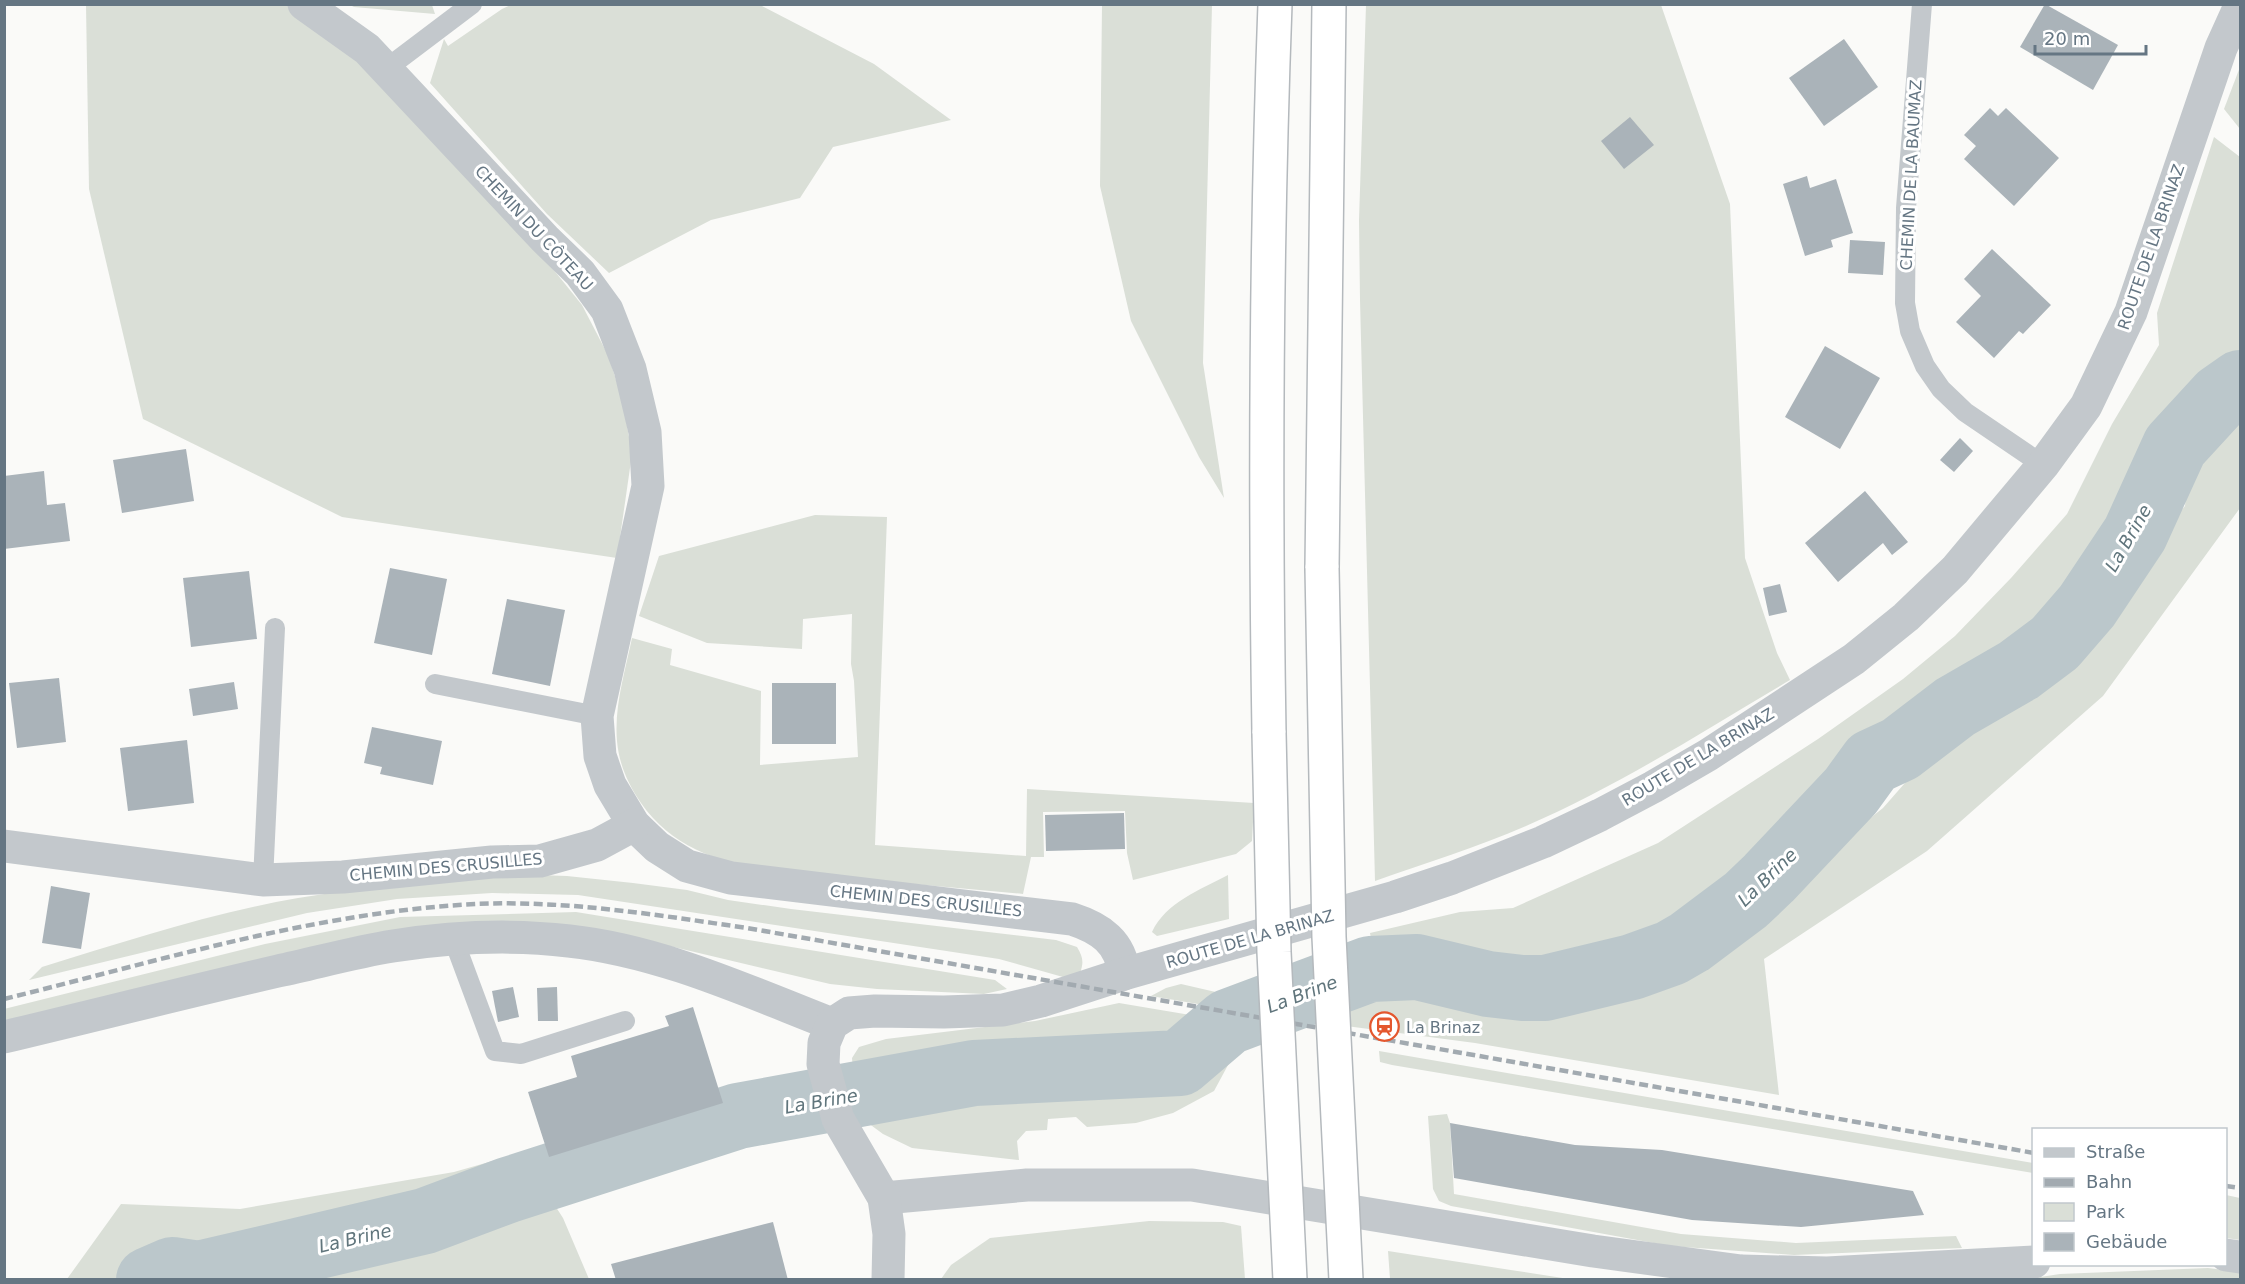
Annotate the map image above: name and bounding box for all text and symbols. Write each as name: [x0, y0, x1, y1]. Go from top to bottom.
scale bar: [2035, 18, 2146, 56]
text: 20 m: [2044, 28, 2090, 49]
street label: CHEMIN DE LA BAUMAZ: [1897, 79, 1925, 271]
street label: CHEMIN DU CÔTEAU: [471, 161, 597, 295]
street label: ROUTE DE LA BRINAZ: [2114, 162, 2188, 332]
water label: La Brine: [2100, 501, 2156, 575]
street label: ROUTE DE LA BRINAZ: [1619, 704, 1777, 810]
water label: La Brine: [1733, 844, 1801, 910]
street label: CHEMIN DES CRUSILLES: [349, 849, 543, 885]
street label: CHEMIN DES CRUSILLES: [829, 881, 1023, 921]
street label: ROUTE DE LA BRINAZ: [1164, 906, 1336, 972]
water label: La Brine: [1264, 971, 1340, 1017]
station icon: La Brinaz: [1369, 1011, 1401, 1043]
place label: La Brinaz: [1406, 1018, 1480, 1037]
water label: La Brine: [783, 1084, 859, 1118]
legend: [2032, 1128, 2227, 1266]
text: Straße: [2086, 1141, 2145, 1162]
text: Bahn: [2086, 1171, 2132, 1192]
text: Park: [2086, 1201, 2125, 1222]
water label: La Brine: [317, 1219, 393, 1257]
text: Gebäude: [2086, 1231, 2167, 1252]

